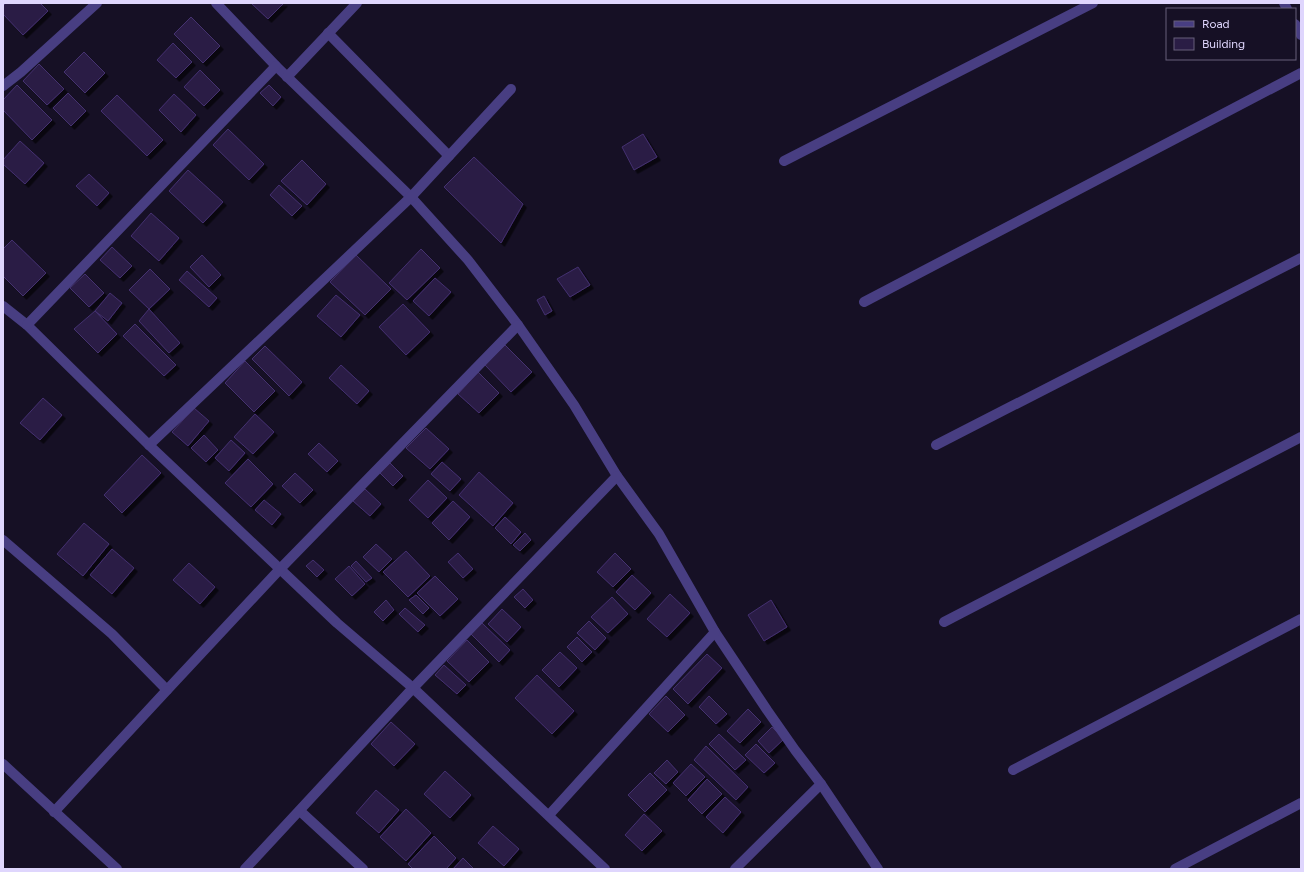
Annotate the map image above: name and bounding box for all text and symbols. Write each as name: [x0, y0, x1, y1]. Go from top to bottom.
legend: [1166, 8, 1296, 60]
text: Road: [1202, 17, 1230, 31]
text: Building: [1202, 37, 1245, 51]

